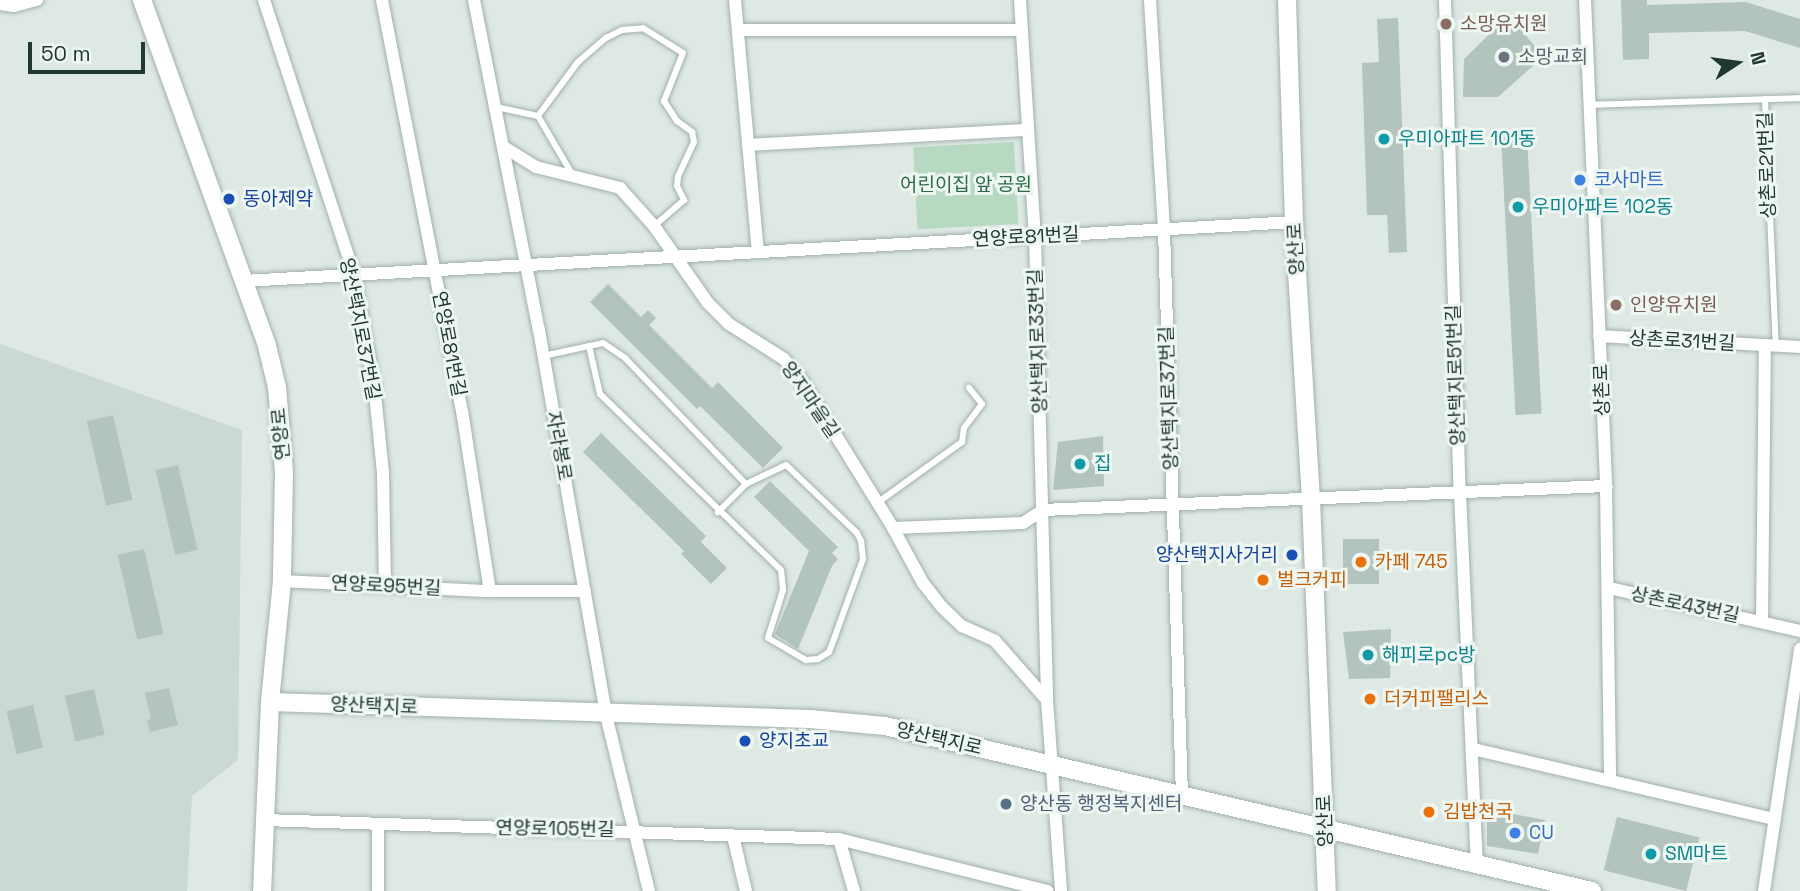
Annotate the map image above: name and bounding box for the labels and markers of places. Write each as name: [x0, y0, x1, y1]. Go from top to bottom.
place label: 소망유치원: [1460, 13, 1547, 35]
marker: 소망유치원: [1438, 16, 1454, 32]
place label: 소망교회: [1518, 46, 1588, 68]
marker: 소망교회: [1496, 49, 1512, 65]
place label: 우미아파트 101동: [1398, 128, 1536, 150]
marker: 우미아파트 101동: [1376, 131, 1392, 147]
place label: 코사마트: [1594, 169, 1664, 191]
marker: 코사마트: [1572, 172, 1588, 188]
place label: 동아제약: [243, 188, 313, 210]
marker: 동아제약: [221, 191, 237, 207]
place label: 우미아파트 102동: [1532, 196, 1673, 218]
marker: 우미아파트 102동: [1510, 199, 1526, 215]
place label: 인양유치원: [1630, 294, 1717, 316]
marker: 인양유치원: [1608, 297, 1624, 313]
place label: 집: [1094, 453, 1111, 475]
marker: 집: [1072, 456, 1088, 472]
place label: 양산택지사거리: [1156, 544, 1278, 566]
marker: 양산택지사거리: [1284, 547, 1300, 563]
place label: 카페 745: [1375, 551, 1448, 573]
marker: 카페 745: [1353, 554, 1369, 570]
place label: 벌크커피: [1277, 569, 1347, 591]
marker: 벌크커피: [1255, 572, 1271, 588]
place label: 해피로pc방: [1382, 644, 1476, 666]
marker: 해피로pc방: [1360, 647, 1376, 663]
place label: 더커피팰리스: [1384, 688, 1489, 710]
marker: 더커피팰리스: [1362, 691, 1378, 707]
place label: 양지초교: [759, 730, 829, 752]
marker: 양지초교: [737, 733, 753, 749]
place label: 양산동 행정복지센터: [1020, 793, 1182, 815]
marker: 양산동 행정복지센터: [998, 796, 1014, 812]
place label: 김밥천국: [1443, 801, 1513, 823]
marker: 김밥천국: [1421, 804, 1437, 820]
place label: CU: [1529, 822, 1554, 844]
marker: CU: [1507, 825, 1523, 841]
place label: SM마트: [1665, 843, 1728, 865]
marker: SM마트: [1643, 846, 1659, 862]

